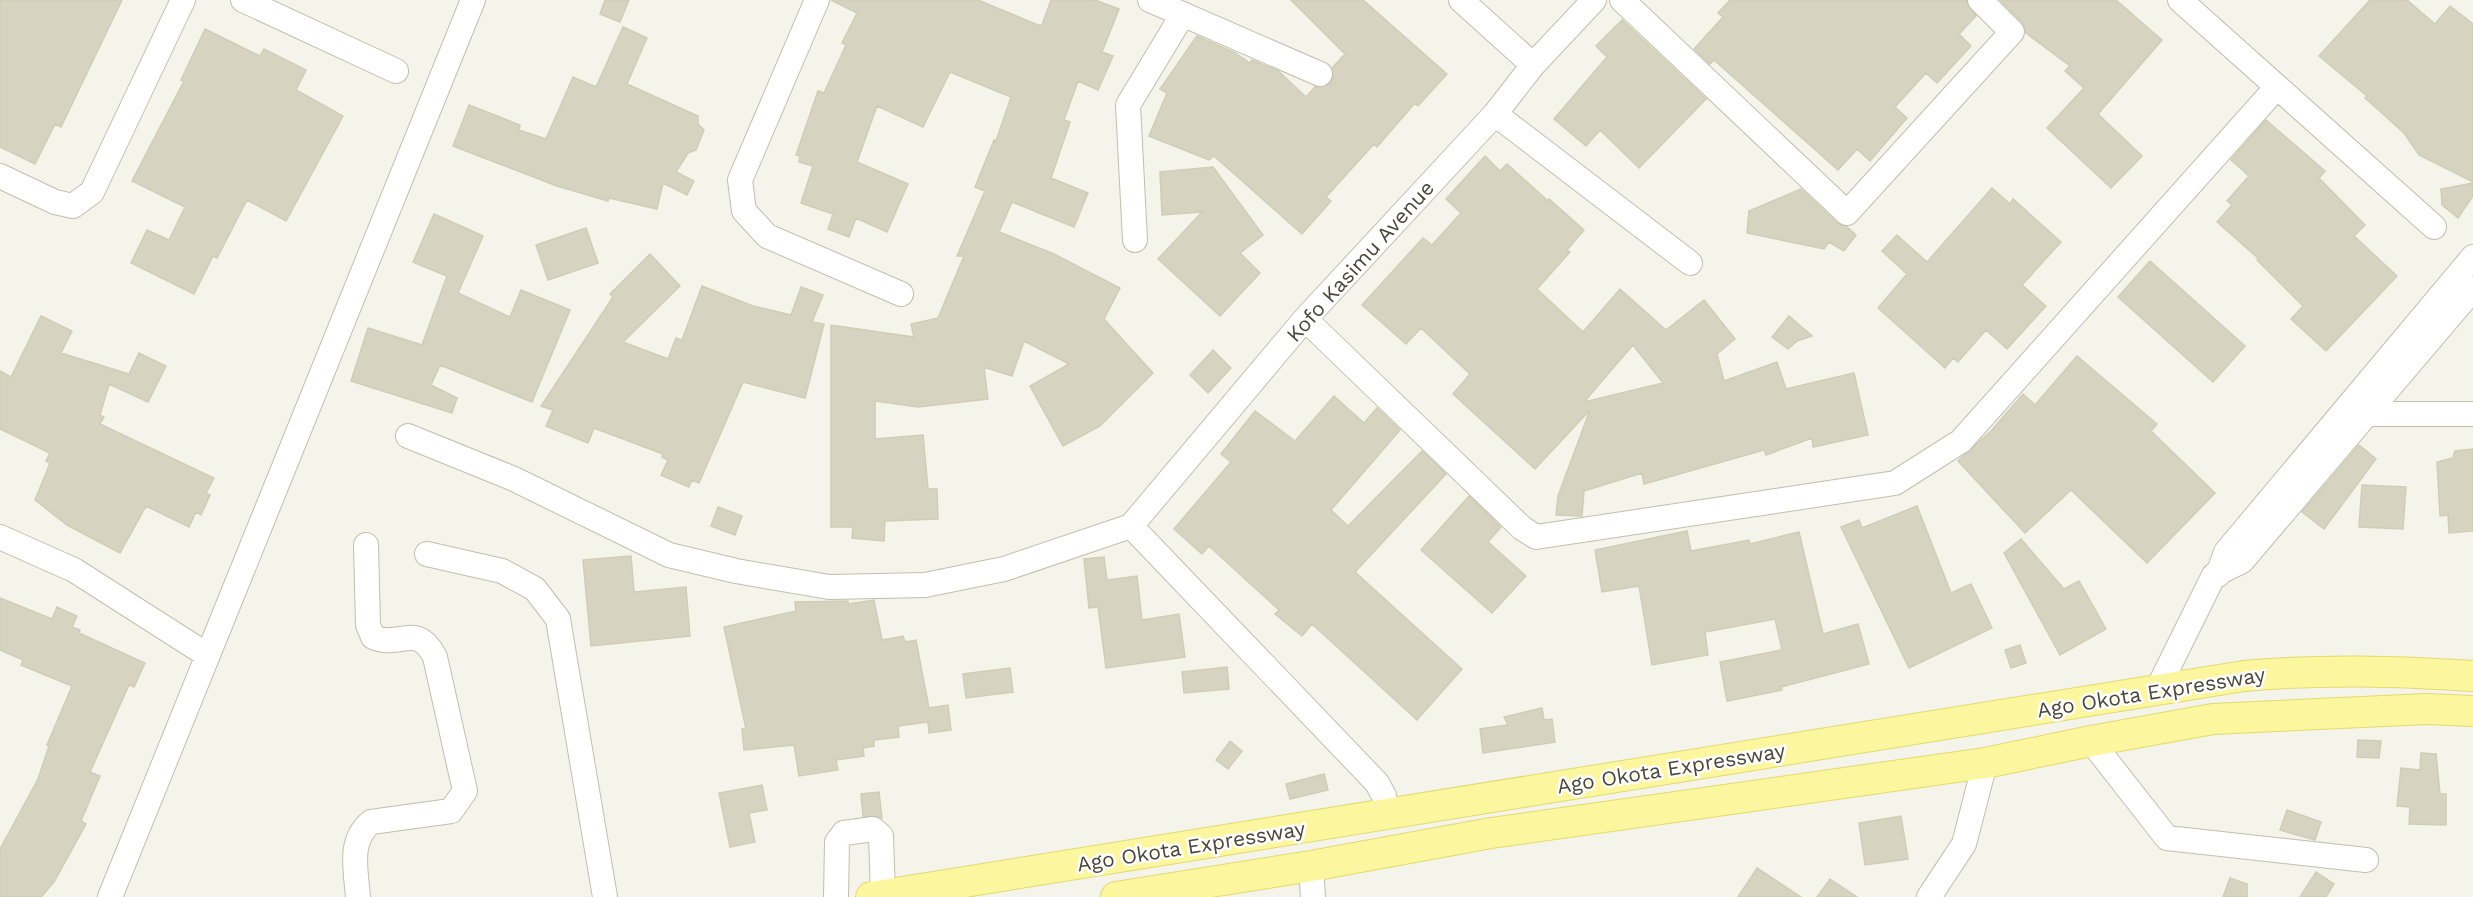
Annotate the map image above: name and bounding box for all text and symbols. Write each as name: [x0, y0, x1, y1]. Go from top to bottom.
street label: Kofo Kasimu Avenue: [1281, 175, 1439, 347]
street label: Ago Okota Expressway: [2035, 662, 2267, 722]
street label: Ago Okota Expressway: [1555, 738, 1787, 798]
street label: Ago Okota Expressway: [1075, 816, 1307, 876]

